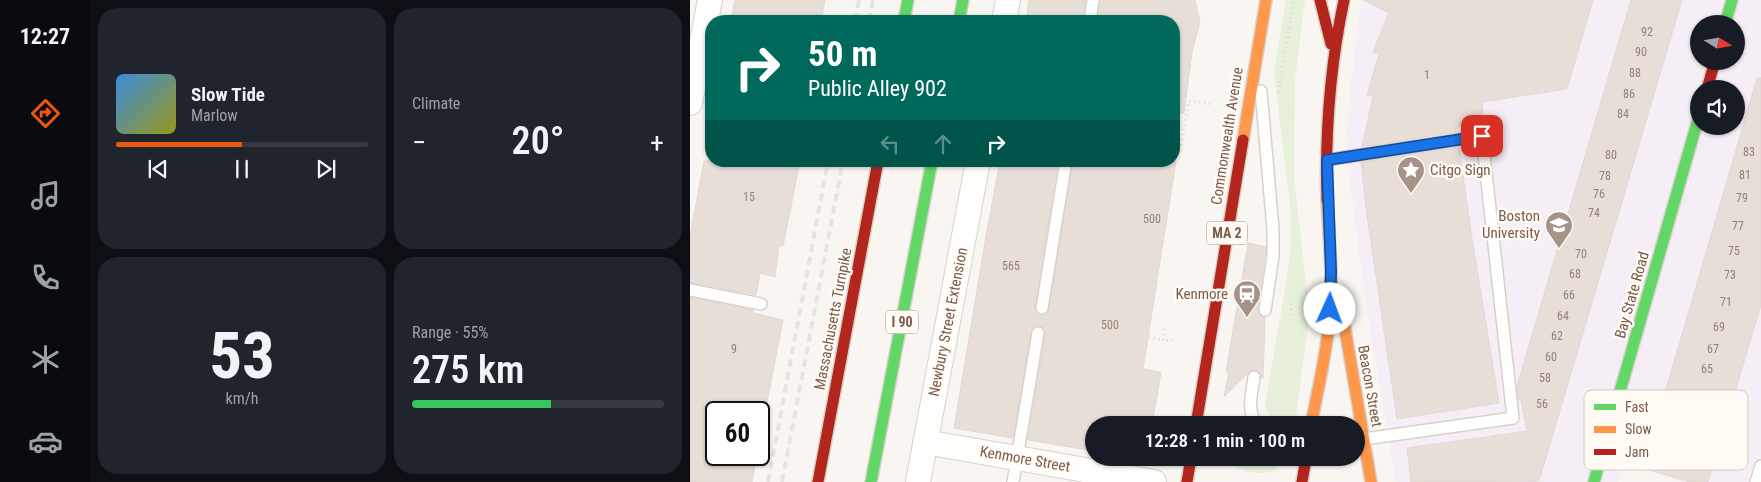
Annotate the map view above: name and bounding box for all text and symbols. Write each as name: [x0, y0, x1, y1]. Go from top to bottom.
north arrow: [1690, 15, 1745, 70]
map controls: [1690, 15, 1745, 135]
text: 12:27: [20, 24, 70, 49]
house number: 92: [1641, 25, 1653, 39]
text: 50 m: [808, 34, 877, 75]
icon: right: [725, 35, 790, 100]
house number: 90: [1635, 45, 1647, 59]
street label: Commonwealth Avenue: [1207, 66, 1247, 206]
house number: 88: [1629, 66, 1641, 80]
house number: 1: [1424, 68, 1430, 82]
text: Public Alley 902: [808, 76, 947, 101]
button: sound: [1690, 80, 1745, 135]
text: Slow Tide: [191, 83, 265, 106]
house number: 86: [1623, 87, 1635, 101]
text: Climate: [412, 94, 460, 113]
icon: directions: [28, 96, 63, 131]
text: Marlow: [191, 106, 238, 125]
house number: 84: [1617, 107, 1629, 121]
pin: [1461, 115, 1503, 157]
text: 20°: [512, 119, 564, 163]
icon: arrive: [1468, 122, 1496, 150]
text: −: [412, 126, 426, 159]
text: +: [650, 126, 664, 159]
icon: left: [876, 130, 904, 158]
icon: ahead: [929, 130, 957, 158]
icon: right: [982, 130, 1010, 158]
house number: 83: [1743, 145, 1755, 159]
house number: 80: [1605, 148, 1617, 162]
icon: previous: [144, 155, 172, 183]
icon: pause: [228, 155, 256, 183]
icon: next: [312, 155, 340, 183]
place icon: Citgo Sign: [1396, 155, 1426, 194]
place label: Citgo Sign: [1430, 161, 1491, 179]
house number: 81: [1739, 168, 1751, 182]
house number: 78: [1599, 169, 1611, 183]
icon: music: [28, 178, 63, 213]
house number: 76: [1593, 187, 1605, 201]
house number: 15: [743, 190, 755, 204]
house number: 79: [1736, 191, 1748, 205]
house number: 74: [1588, 206, 1600, 220]
place label: Boston University: [1482, 207, 1540, 242]
school or university icon: Boston University: [1544, 210, 1574, 249]
house number: 500: [1143, 212, 1161, 226]
house number: 77: [1732, 219, 1744, 233]
road number: MA 2: [1207, 222, 1247, 244]
house number: 75: [1728, 244, 1740, 258]
street label: Massachusetts Turnpike: [810, 246, 856, 392]
street label: Newbury Street Extension: [925, 246, 971, 398]
house number: 70: [1575, 247, 1587, 261]
street label: Bay State Road: [1611, 250, 1653, 340]
house number: 565: [1002, 259, 1020, 273]
icon: phone: [28, 260, 63, 295]
house number: 68: [1569, 267, 1581, 281]
house number: 73: [1724, 268, 1736, 282]
station icon: Kenmore: [1232, 279, 1262, 318]
position arrow: [1303, 282, 1355, 334]
place label: Kenmore: [1175, 285, 1228, 303]
house number: 66: [1563, 288, 1575, 302]
house number: 71: [1720, 295, 1732, 309]
house number: 64: [1557, 309, 1569, 323]
road number: I 90: [886, 311, 918, 334]
text: 53: [209, 318, 275, 394]
house number: 500: [1101, 318, 1119, 332]
house number: 69: [1713, 320, 1725, 334]
text: Range · 55%: [412, 323, 488, 342]
house number: 62: [1551, 329, 1563, 343]
icon: climate: [28, 342, 63, 377]
house number: 9: [731, 342, 737, 356]
house number: 67: [1707, 342, 1719, 356]
street label: Beacon Street: [1354, 344, 1386, 428]
text: 275 km: [412, 348, 524, 392]
house number: 60: [1545, 350, 1557, 364]
house number: 65: [1701, 362, 1713, 376]
house number: 58: [1539, 371, 1551, 385]
text: km/h: [226, 389, 258, 408]
legend: [1584, 390, 1748, 470]
house number: 56: [1536, 397, 1548, 411]
text: Fast: [1625, 399, 1649, 415]
speed limit sign: 60: [705, 401, 770, 466]
text: Slow: [1625, 421, 1652, 437]
icon: car: [28, 424, 63, 459]
text: 12:28 · 1 min · 100 m: [1145, 429, 1305, 452]
street label: Kenmore Street: [979, 442, 1071, 476]
text: Jam: [1625, 444, 1649, 460]

